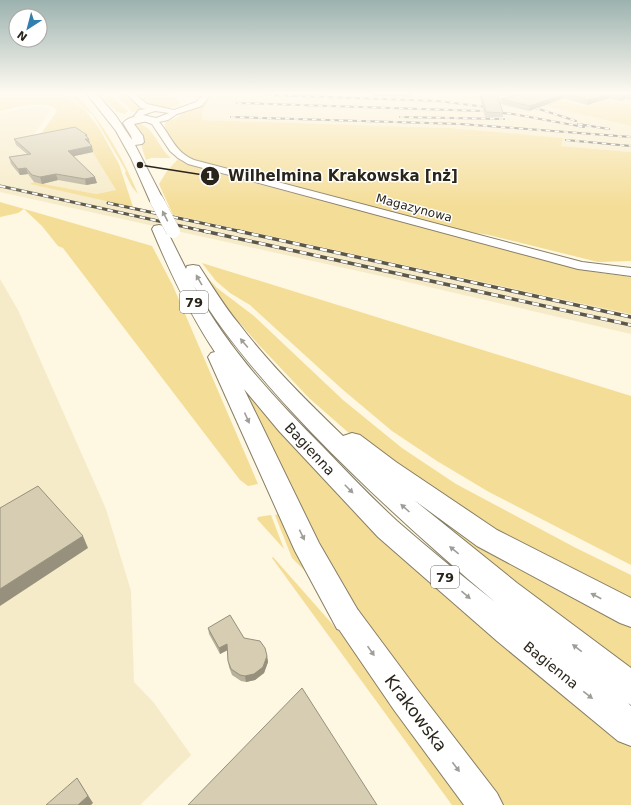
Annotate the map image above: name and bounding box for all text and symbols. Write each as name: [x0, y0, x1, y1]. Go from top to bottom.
north arrow: [8, 8, 48, 48]
text: N: [15, 28, 30, 44]
callout: Wilhelmina Krakowska [nż]: [200, 162, 466, 189]
text: Wilhelmina Krakowska [nż]: [228, 167, 458, 185]
text: 1: [206, 169, 214, 183]
street label: Magazynowa: [374, 191, 454, 225]
one-way arrow: [162, 210, 168, 222]
one-way arrow: [195, 274, 202, 285]
road number: 79: [180, 291, 208, 313]
one-way arrow: [239, 337, 248, 348]
one-way arrow: [244, 412, 250, 423]
street label: Bagienna: [282, 419, 338, 479]
one-way arrow: [344, 484, 354, 494]
one-way arrow: [400, 503, 410, 512]
one-way arrow: [298, 530, 305, 541]
one-way arrow: [448, 545, 459, 554]
road number: 79: [431, 566, 459, 588]
one-way arrow: [460, 590, 471, 599]
one-way arrow: [590, 592, 602, 599]
street label: Bagienna: [520, 638, 582, 692]
one-way arrow: [572, 644, 583, 653]
one-way arrow: [367, 645, 375, 656]
street label: Krakowska: [381, 671, 451, 755]
one-way arrow: [583, 691, 593, 699]
one-way arrow: [452, 761, 460, 772]

